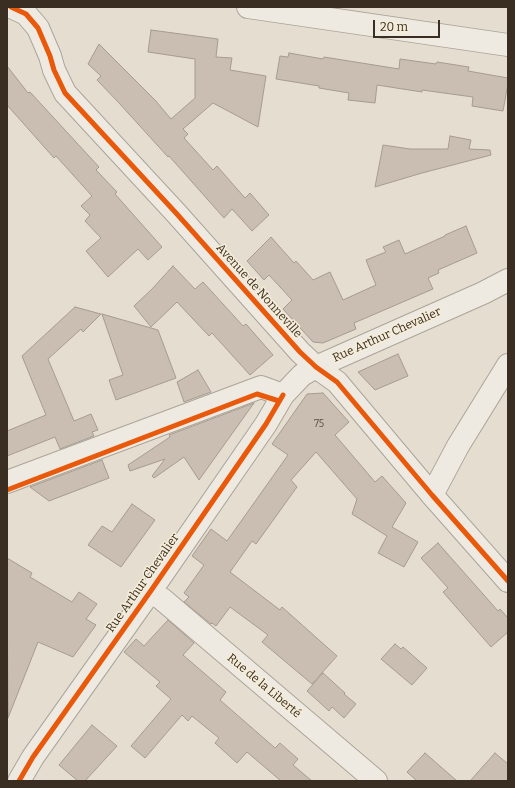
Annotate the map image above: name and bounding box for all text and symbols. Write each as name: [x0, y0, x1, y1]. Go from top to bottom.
scale bar: [375, 12, 442, 38]
text: 20 m: [380, 20, 408, 34]
street label: Avenue de Nonneville: [213, 241, 305, 341]
street label: Rue Arthur Chevalier: [331, 305, 443, 365]
house number: 75: [314, 418, 324, 430]
street label: Rue Arthur Chevalier: [103, 531, 183, 635]
street label: Rue de la Liberté: [224, 651, 304, 721]

